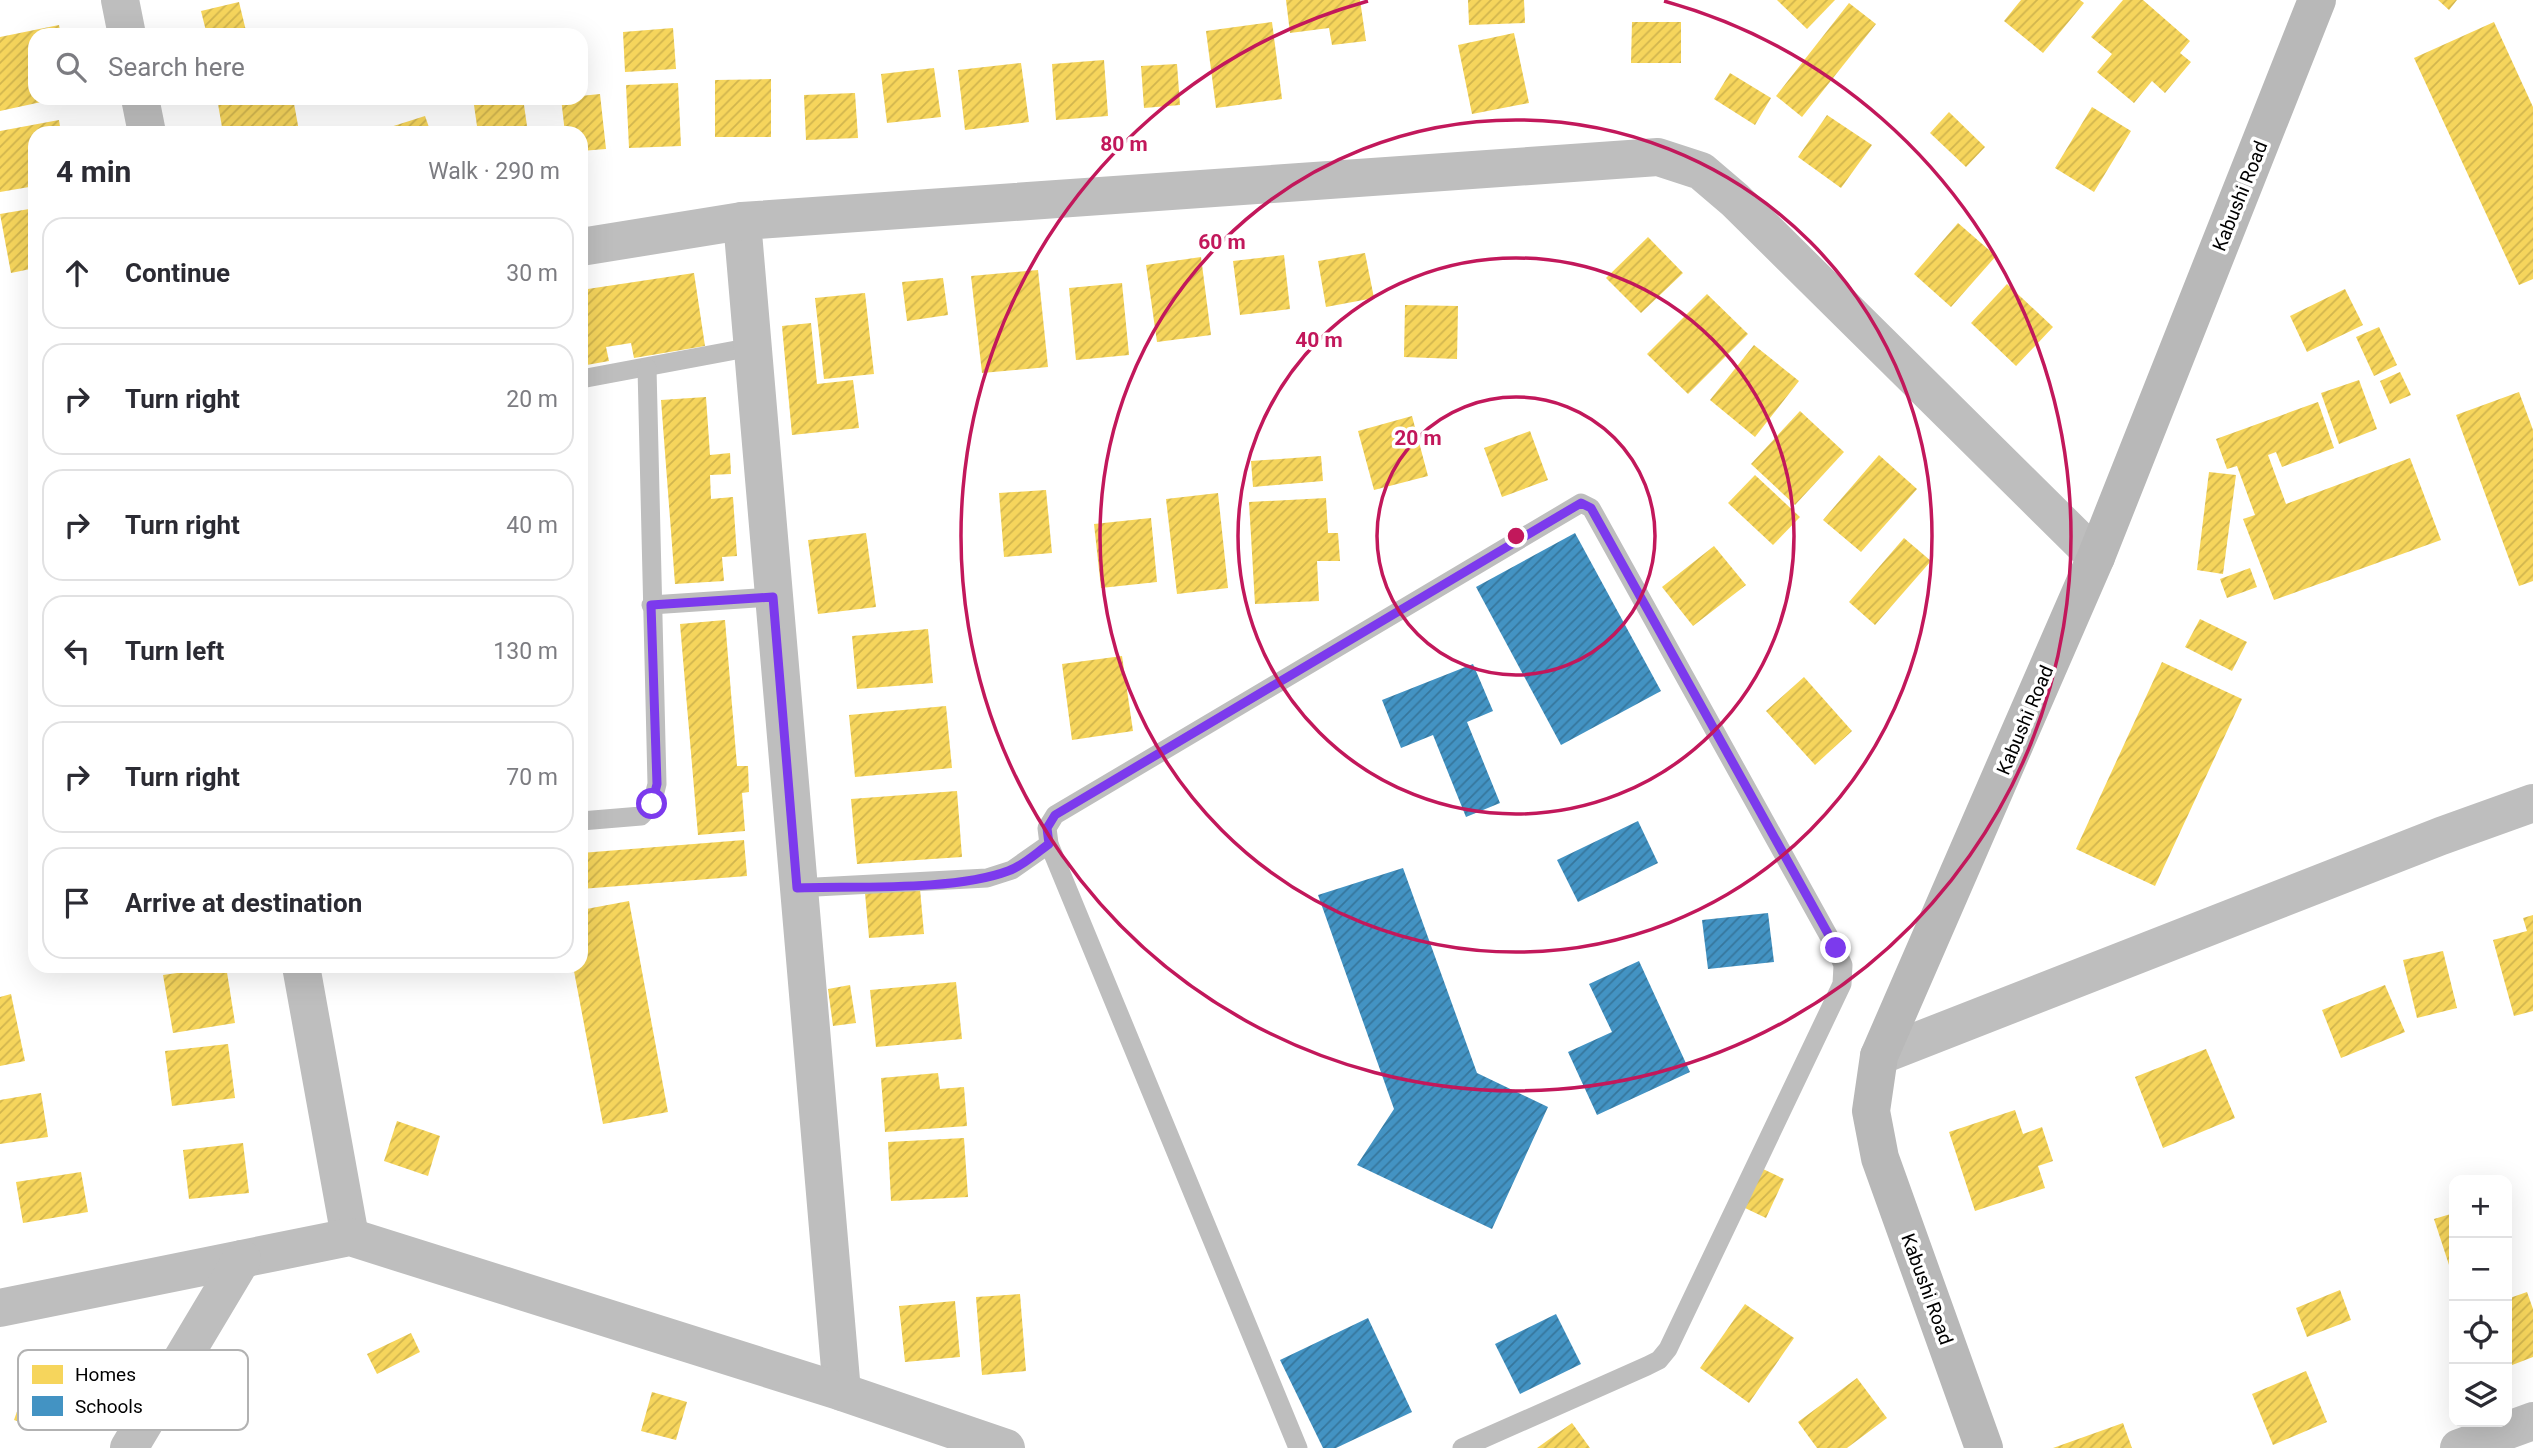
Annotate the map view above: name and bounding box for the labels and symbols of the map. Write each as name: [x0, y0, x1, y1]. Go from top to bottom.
text: 80 m: [1100, 132, 1148, 156]
street label: Kabushi Road: [2207, 138, 2273, 254]
text: 60 m: [1198, 230, 1246, 254]
text: 40 m: [1295, 328, 1343, 352]
text: 20 m: [1394, 426, 1442, 450]
centre of rings: [1504, 524, 1528, 548]
street label: Kabushi Road: [1992, 662, 2058, 778]
route start: [636, 788, 667, 819]
route end: [1820, 932, 1851, 963]
street label: Kabushi Road: [1896, 1230, 1958, 1348]
legend: [18, 1350, 248, 1430]
text: Homes: [75, 1363, 136, 1386]
text: Schools: [75, 1395, 143, 1418]

